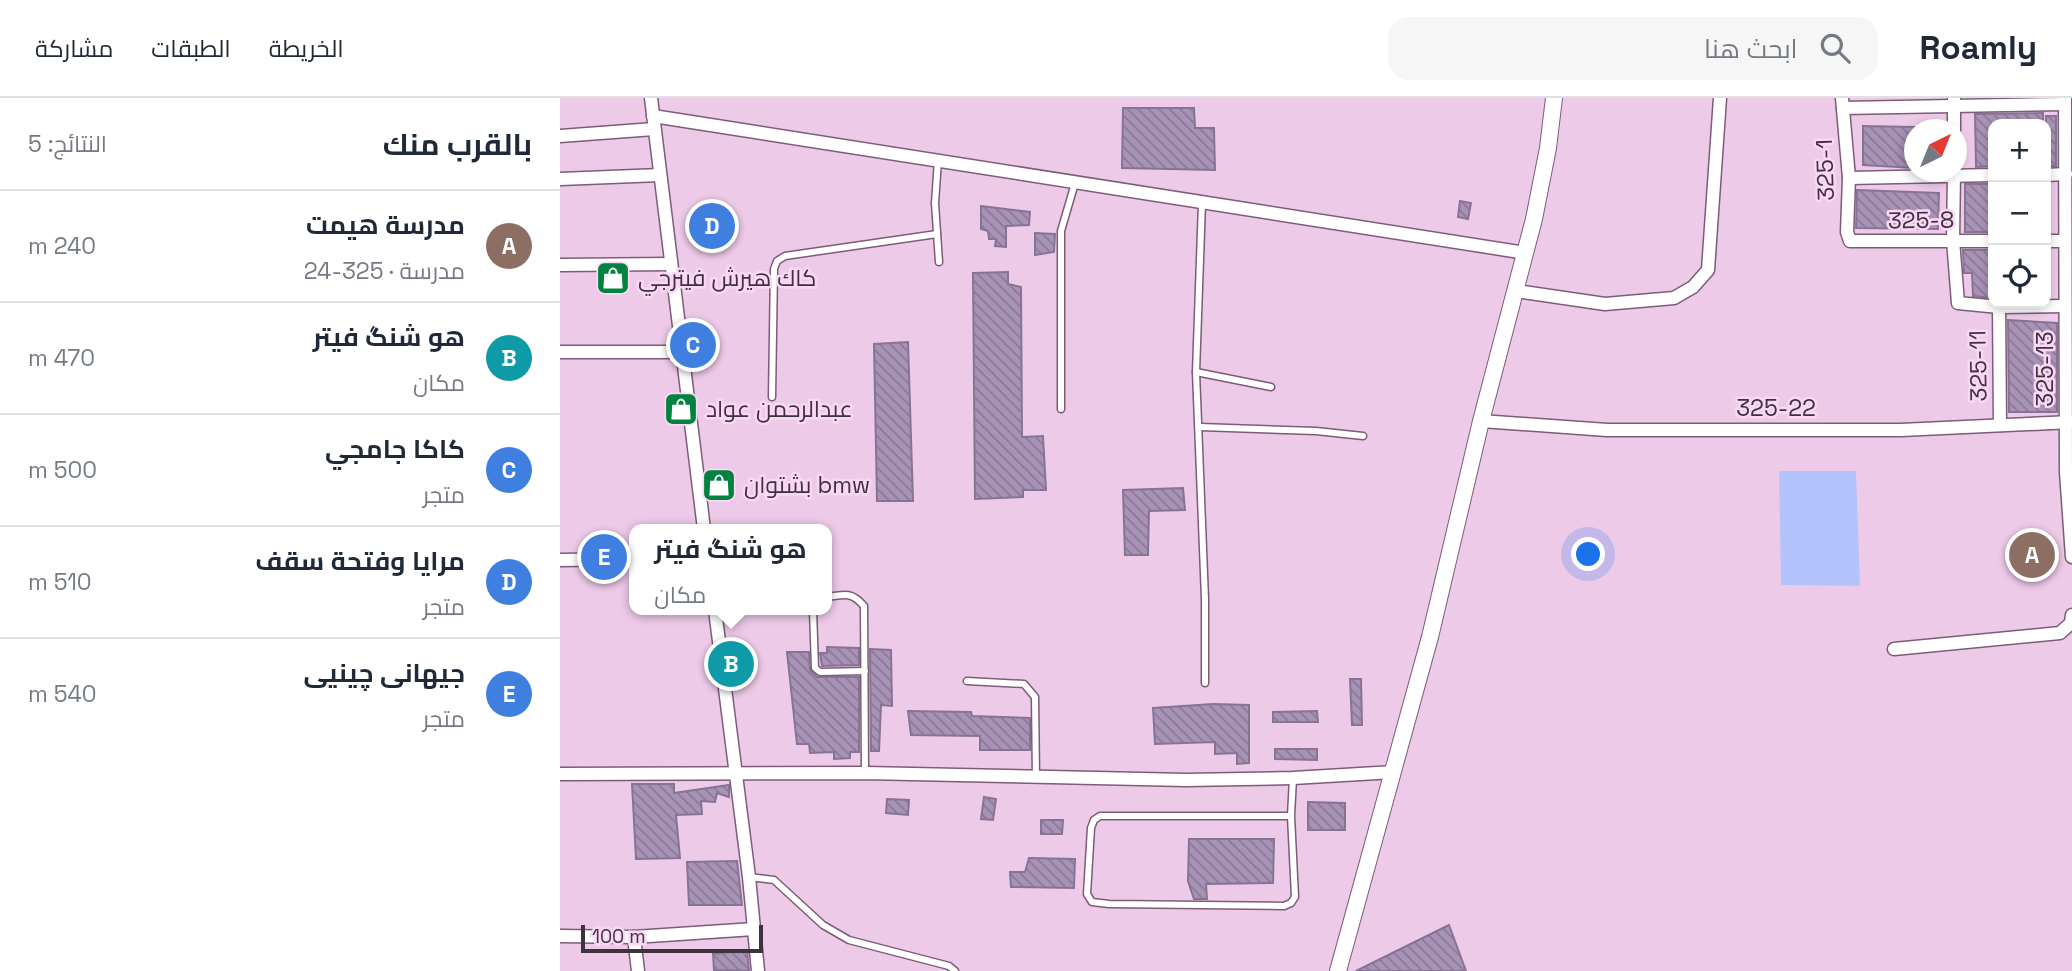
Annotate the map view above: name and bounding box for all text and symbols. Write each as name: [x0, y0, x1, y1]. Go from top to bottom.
search box: [1388, 17, 1878, 80]
text: Roamly: [1920, 27, 2037, 69]
icon: search: [1816, 29, 1854, 67]
text: ابحث هنا: [1704, 32, 1798, 66]
text: مشاركة: [35, 33, 113, 64]
text: الطبقات: [151, 33, 231, 64]
text: الخريطة: [269, 33, 344, 64]
north arrow: [1904, 119, 1967, 182]
map controls: [1988, 119, 2051, 308]
button: +: [1988, 119, 2051, 182]
text: بالقرب منك: [383, 125, 532, 164]
text: النتائج: 5: [28, 129, 107, 159]
street label: 325-1: [1809, 139, 1841, 201]
button: −: [1988, 182, 2051, 245]
pin: D: [689, 200, 735, 252]
street label: 325-8: [1888, 204, 1954, 236]
text: مدرسة هيمت: [306, 208, 465, 242]
text: 240 m: [28, 231, 96, 261]
text: A: [502, 231, 516, 261]
button: locate: [1988, 245, 2051, 308]
text: مدرسة · 325-24: [304, 256, 465, 286]
shop icon: كاك هيرش فيترجي: [594, 259, 632, 297]
place label: كاك هيرش فيترجي: [638, 263, 816, 296]
pin: C: [670, 319, 716, 371]
text: هو شنگ فيتر: [313, 320, 465, 354]
street label: 325-11: [1962, 330, 1994, 402]
street label: 325-13: [2030, 331, 2060, 407]
text: 470 m: [28, 343, 95, 373]
text: B: [501, 343, 517, 373]
text: مكان: [413, 368, 465, 398]
shop icon: عبدالرحمن عواد: [662, 390, 700, 428]
street label: 325-22: [1736, 393, 1816, 423]
place label: عبدالرحمن عواد: [706, 394, 853, 424]
text: كاكا جامجي: [325, 432, 465, 466]
text: 500 m: [28, 455, 97, 485]
text: C: [502, 455, 516, 485]
shop icon: بشتوان bmw: [700, 466, 738, 504]
place label: بشتوان bmw: [744, 470, 870, 500]
text: متجر: [423, 480, 465, 510]
popup: [629, 524, 832, 615]
pin: A: [2009, 529, 2055, 581]
pin: E: [581, 531, 627, 583]
text: هو شنگ فيتر: [654, 532, 807, 566]
your location: [1571, 537, 1605, 571]
text: مرايا وفتحة سقف: [255, 544, 465, 578]
text: 510 m: [28, 567, 92, 597]
text: D: [501, 567, 517, 597]
text: مكان: [654, 580, 706, 610]
text: متجر: [423, 592, 465, 622]
pin: B: [708, 638, 754, 690]
text: جیهانی چینیی: [304, 656, 465, 690]
text: 540 m: [28, 679, 97, 709]
text: E: [503, 679, 515, 709]
text: متجر: [423, 704, 465, 734]
scale bar: [581, 922, 763, 954]
text: 100 m: [592, 924, 646, 949]

